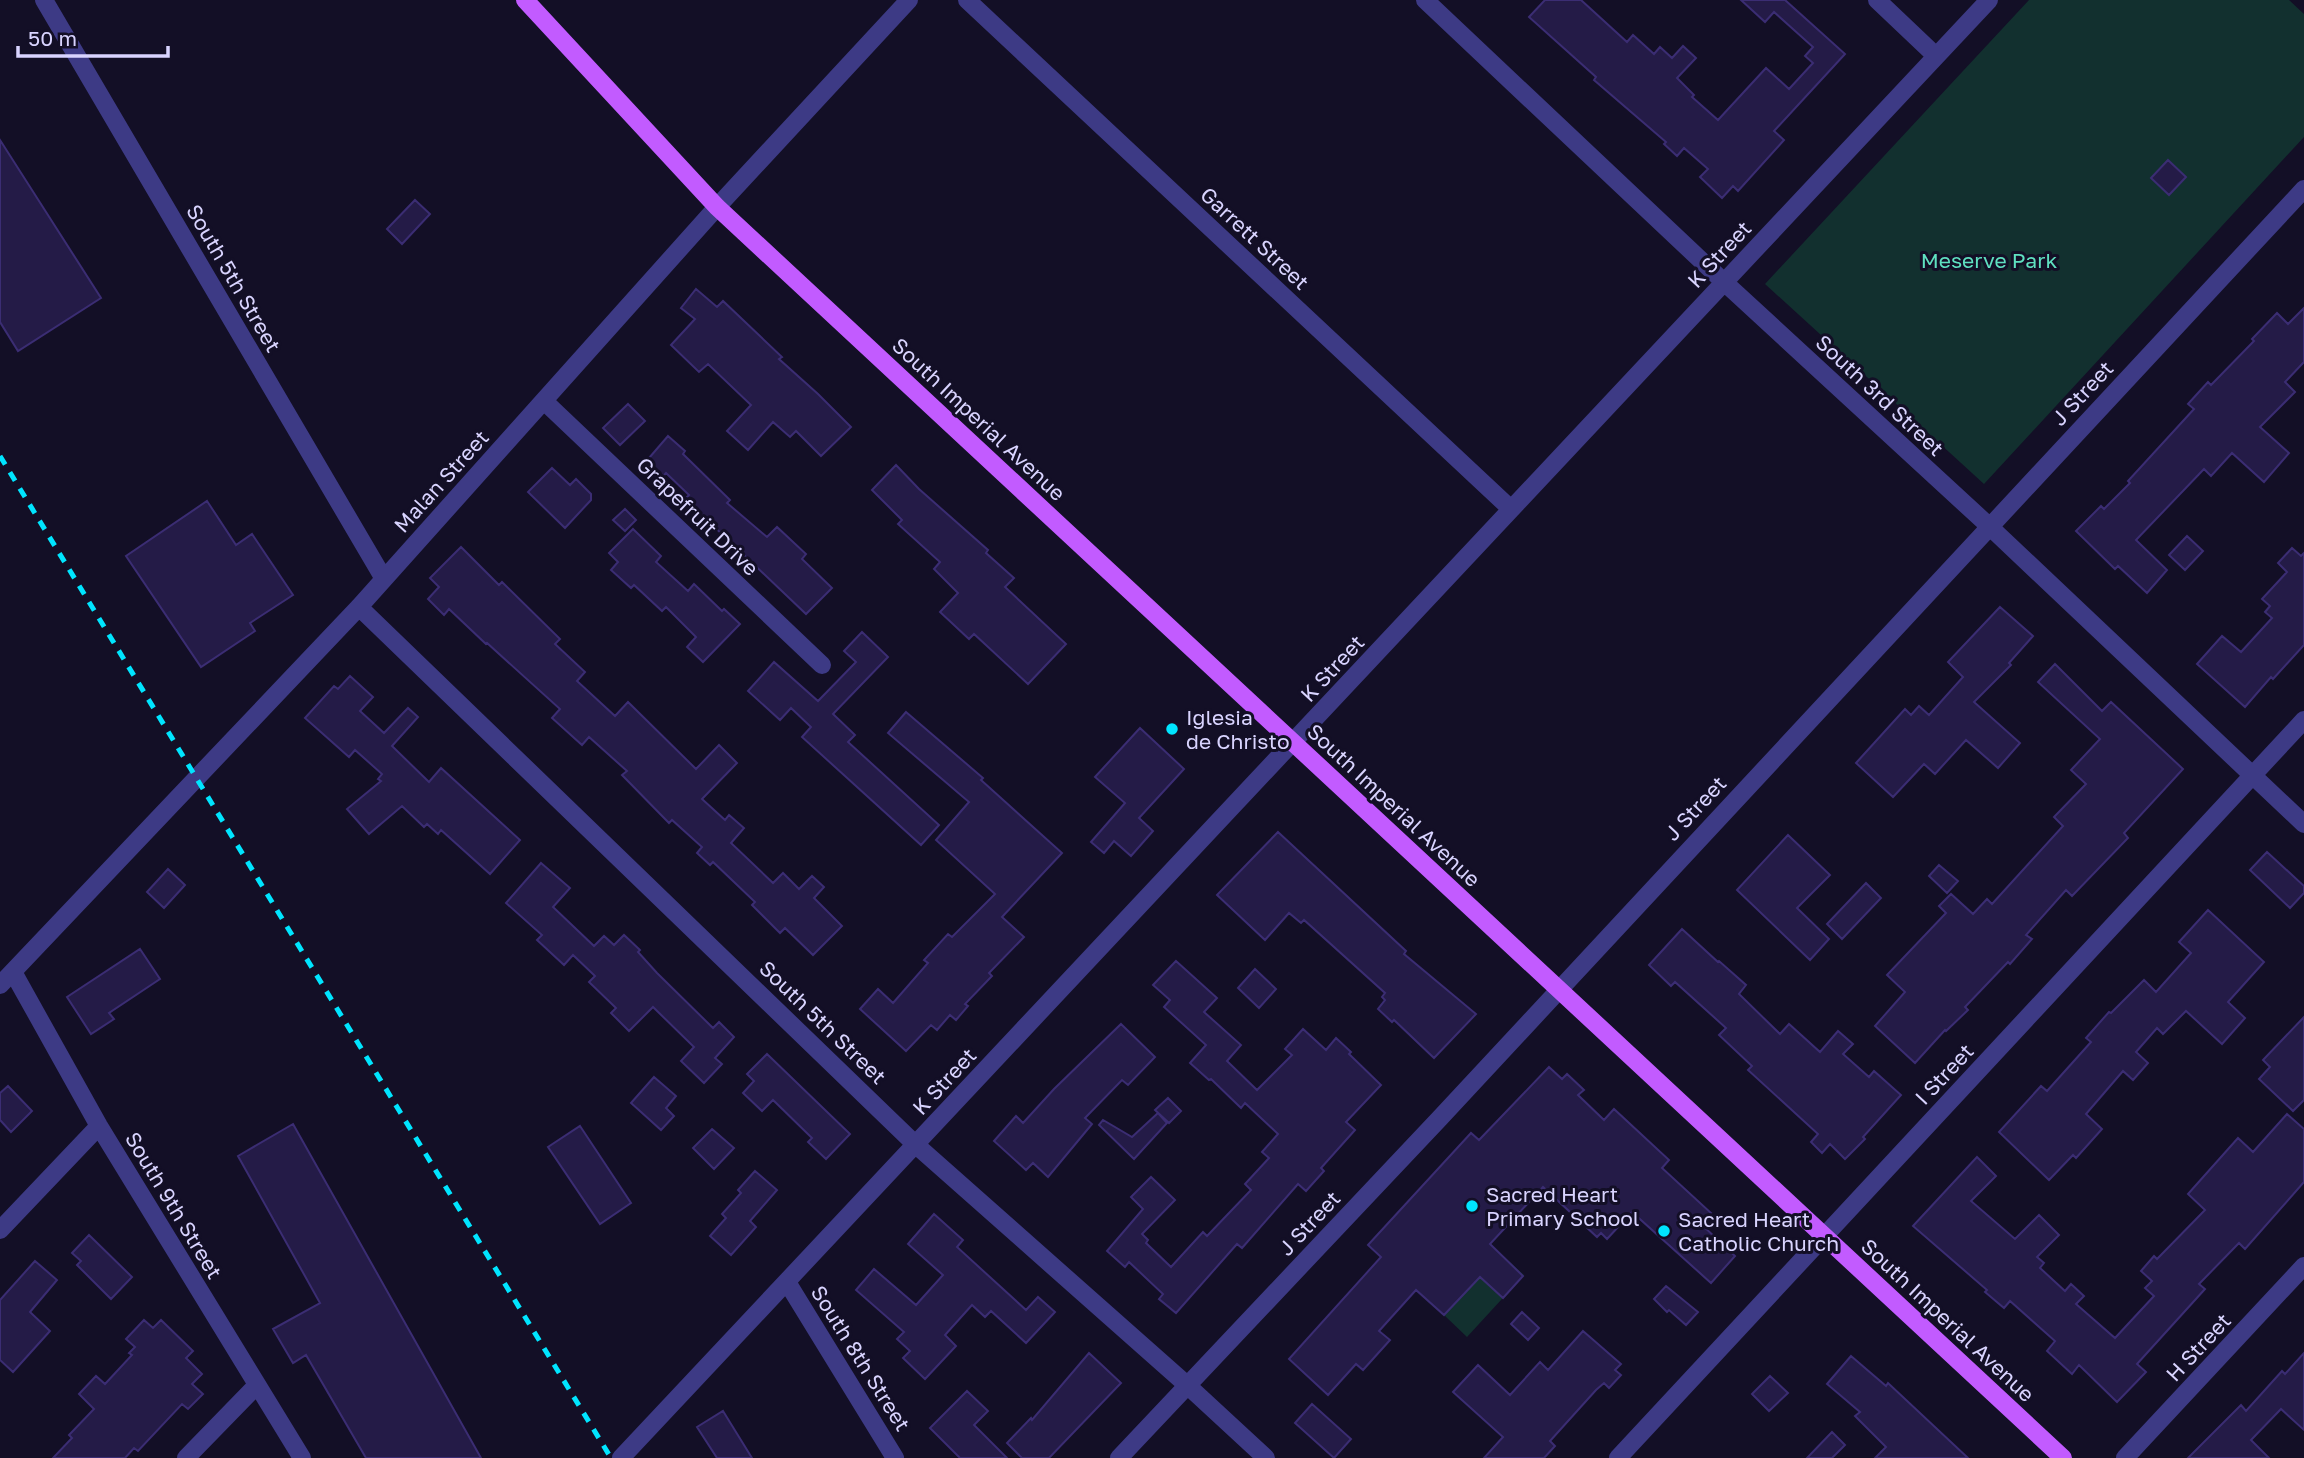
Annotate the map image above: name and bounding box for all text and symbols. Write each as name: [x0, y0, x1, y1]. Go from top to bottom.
scale bar: [18, 14, 168, 58]
text: 50 m: [28, 25, 77, 51]
street label: Garrett Street: [1195, 181, 1315, 295]
street label: South 5th Street: [181, 200, 287, 356]
street label: K Street: [1682, 215, 1756, 293]
park label: Meserve Park: [1921, 247, 2057, 273]
street label: South 3rd Street: [1810, 329, 1950, 461]
street label: South Imperial Avenue: [887, 332, 1071, 506]
street label: J Street: [2046, 355, 2118, 431]
street label: Malan Street: [388, 424, 494, 538]
street label: Grapefruit Drive: [632, 451, 764, 581]
street label: K Street: [1295, 629, 1369, 707]
place label: Iglesia de Christo: [1186, 704, 1290, 754]
street label: South Imperial Avenue: [1302, 718, 1486, 892]
marker: Iglesia de Christo: [1164, 721, 1180, 737]
street label: J Street: [1659, 770, 1731, 846]
street label: South 5th Street: [754, 955, 892, 1089]
street label: I Street: [1909, 1038, 1979, 1110]
street label: K Street: [907, 1042, 981, 1120]
street label: South 9th Street: [120, 1127, 228, 1283]
place label: Sacred Heart Primary School: [1486, 1181, 1640, 1231]
street label: J Street: [1273, 1185, 1345, 1261]
marker: Sacred Heart Primary School: [1464, 1198, 1480, 1214]
place label: Sacred Heart Catholic Church: [1678, 1206, 1839, 1256]
marker: Sacred Heart Catholic Church: [1656, 1223, 1672, 1239]
street label: South Imperial Avenue: [1856, 1233, 2040, 1407]
street label: South 8th Street: [806, 1280, 916, 1436]
street label: H Street: [2160, 1308, 2236, 1386]

